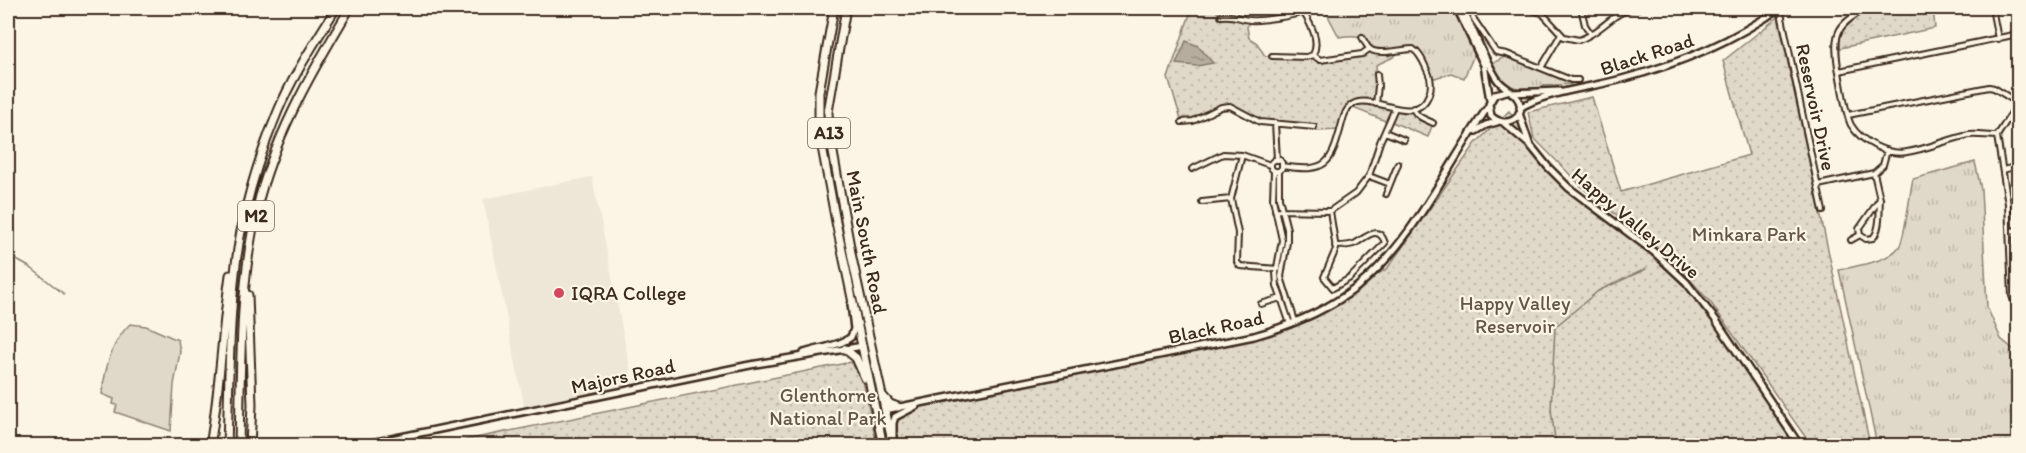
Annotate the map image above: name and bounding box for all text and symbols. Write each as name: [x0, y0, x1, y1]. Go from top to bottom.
street label: Black Road: [1597, 28, 1697, 80]
street label: Reservoir Drive: [1791, 41, 1841, 173]
road number: A13: [808, 118, 850, 148]
street label: Happy Valley Drive: [1567, 162, 1705, 284]
street label: Main South Road: [841, 168, 893, 316]
road number: M2: [238, 201, 274, 231]
park label: Minkara Park: [1692, 222, 1806, 246]
place label: IQRA College: [571, 281, 686, 305]
marker: IQRA College: [552, 286, 566, 300]
park label: Happy Valley Reservoir: [1460, 291, 1571, 338]
street label: Black Road: [1166, 305, 1266, 349]
street label: Majors Road: [569, 353, 677, 399]
park label: Glenthorne National Park: [769, 383, 887, 430]

